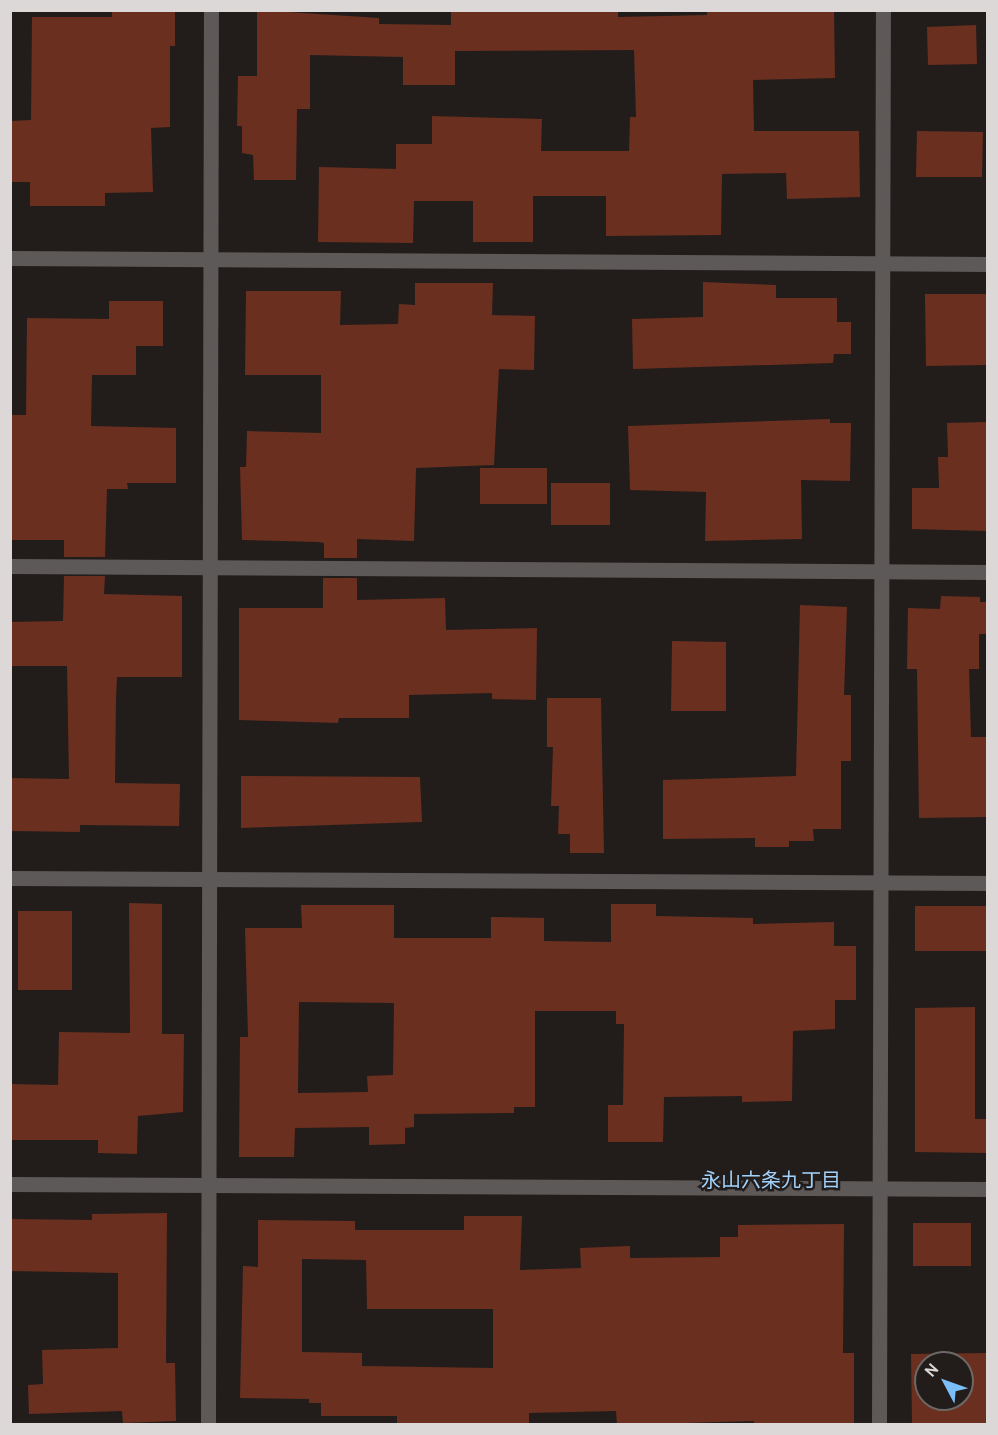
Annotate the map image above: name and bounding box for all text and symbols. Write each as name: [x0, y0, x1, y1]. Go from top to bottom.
district label: 永山六条九丁目: [701, 1168, 841, 1192]
north arrow: [914, 1351, 974, 1411]
text: N: [921, 1360, 942, 1381]

